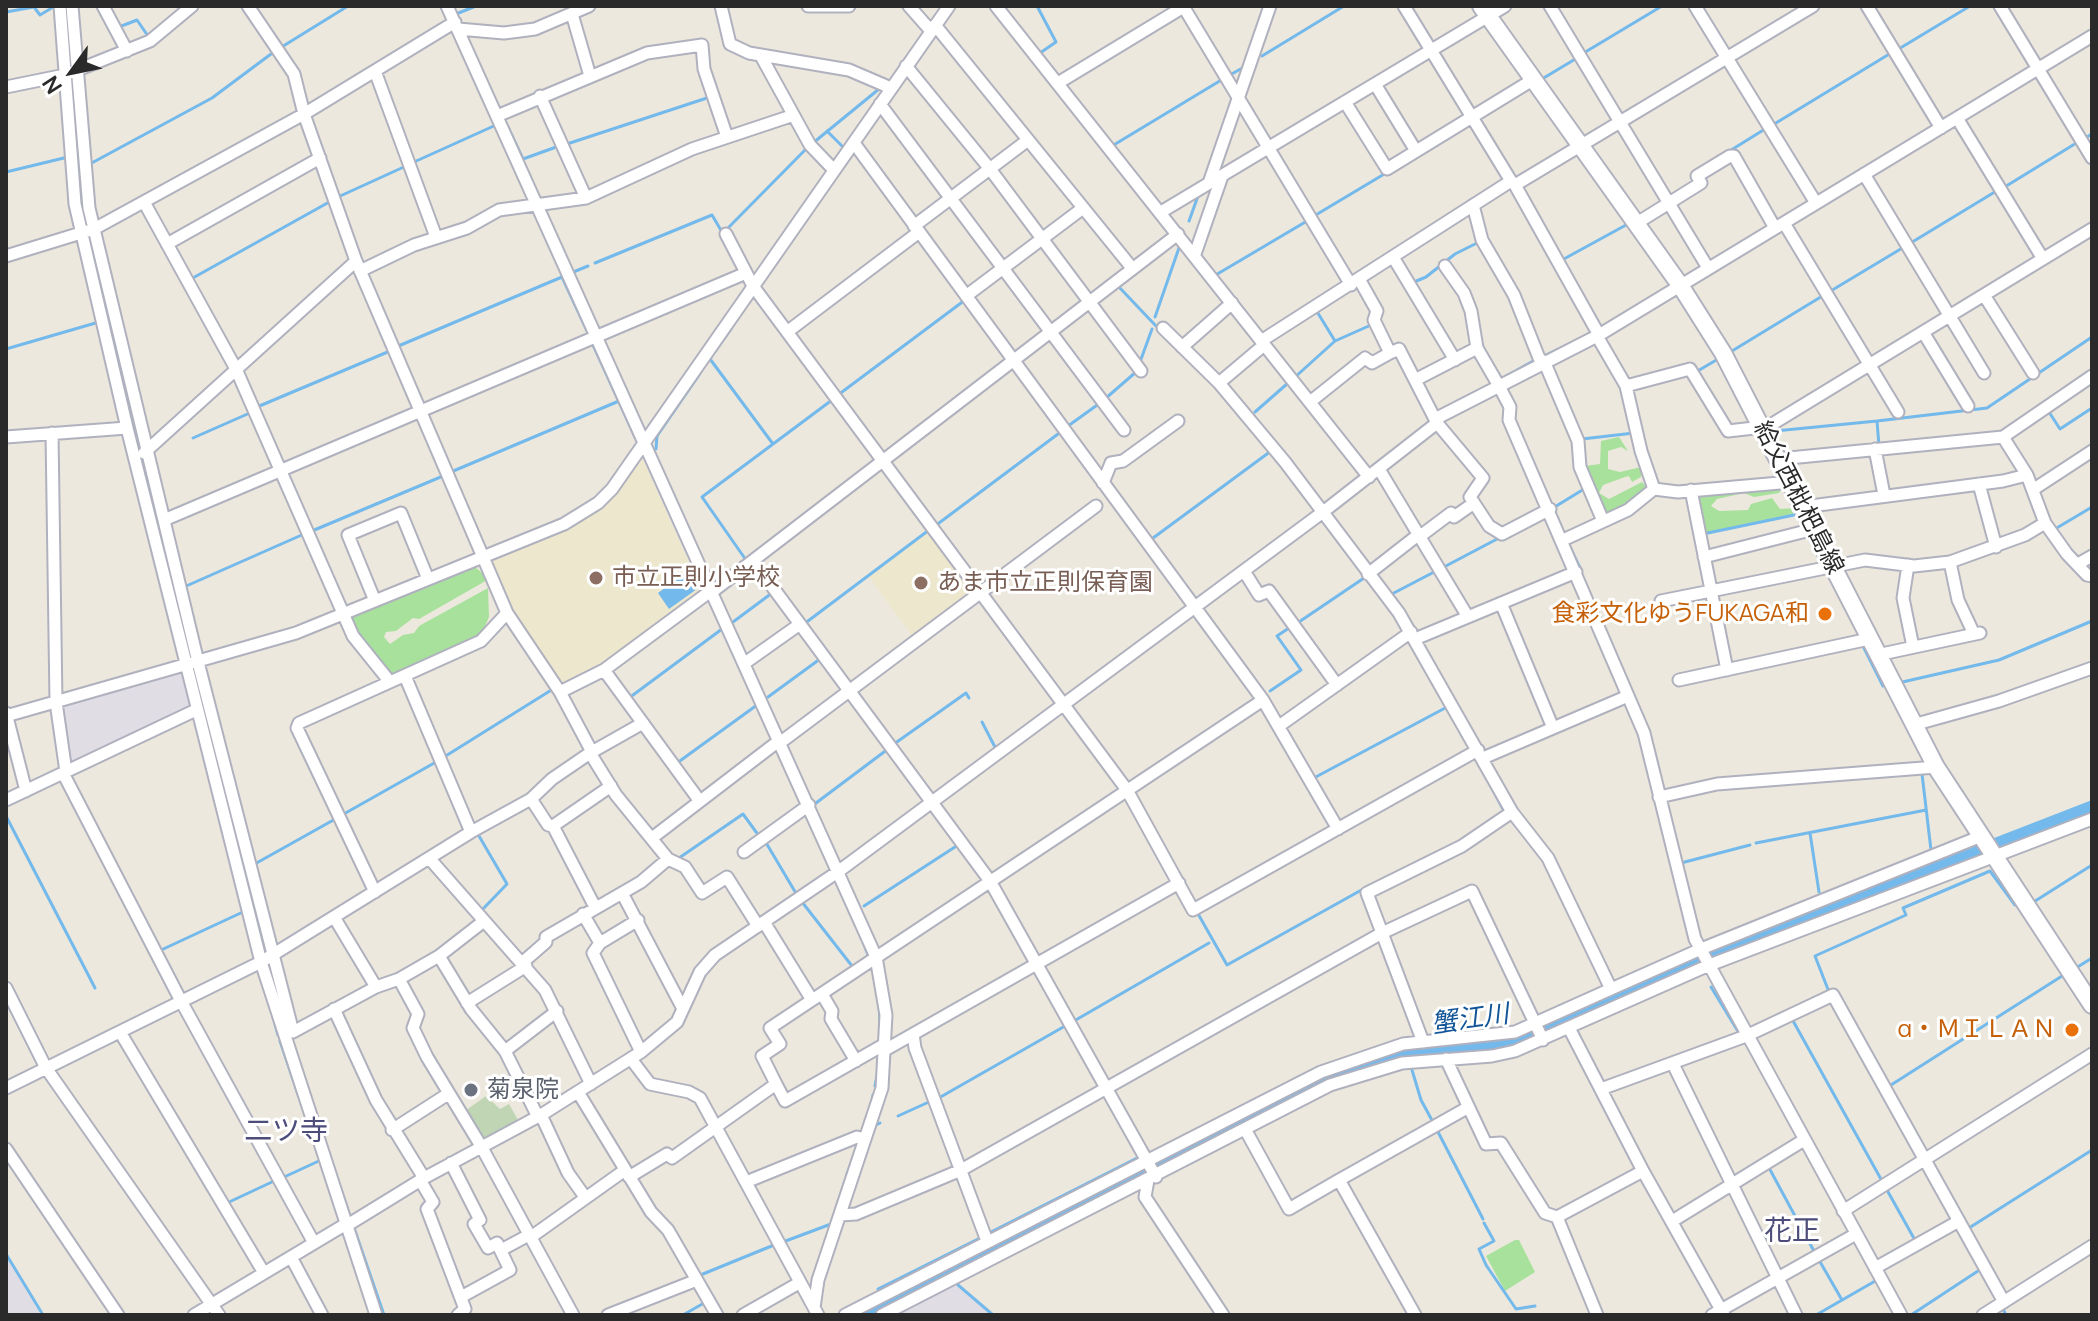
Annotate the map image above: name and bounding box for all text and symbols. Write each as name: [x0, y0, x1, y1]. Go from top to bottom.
north arrow: [32, 32, 112, 112]
text: N: [35, 70, 69, 100]
street label: 給父西枇杷島線: [1747, 417, 1849, 579]
place label: 市立正則小学校: [612, 564, 780, 592]
marker: 市立正則小学校: [587, 569, 605, 587]
place label: あま市立正則保育園: [937, 569, 1153, 597]
marker: あま市立正則保育園: [912, 574, 930, 592]
place label: 食彩文化ゆうFUKAGA和: [1551, 600, 1809, 628]
marker: 食彩文化ゆうFUKAGA和: [1816, 605, 1834, 623]
water label: 蟹江川: [1429, 999, 1511, 1041]
place label: α・ＭＩＬＡＮ: [1897, 1016, 2056, 1044]
marker: α・ＭＩＬＡＮ: [2063, 1021, 2081, 1039]
place label: 菊泉院: [487, 1076, 559, 1104]
marker: 菊泉院: [462, 1081, 480, 1099]
district label: 二ツ寺: [244, 1115, 328, 1149]
district label: 花正: [1764, 1215, 1820, 1249]

